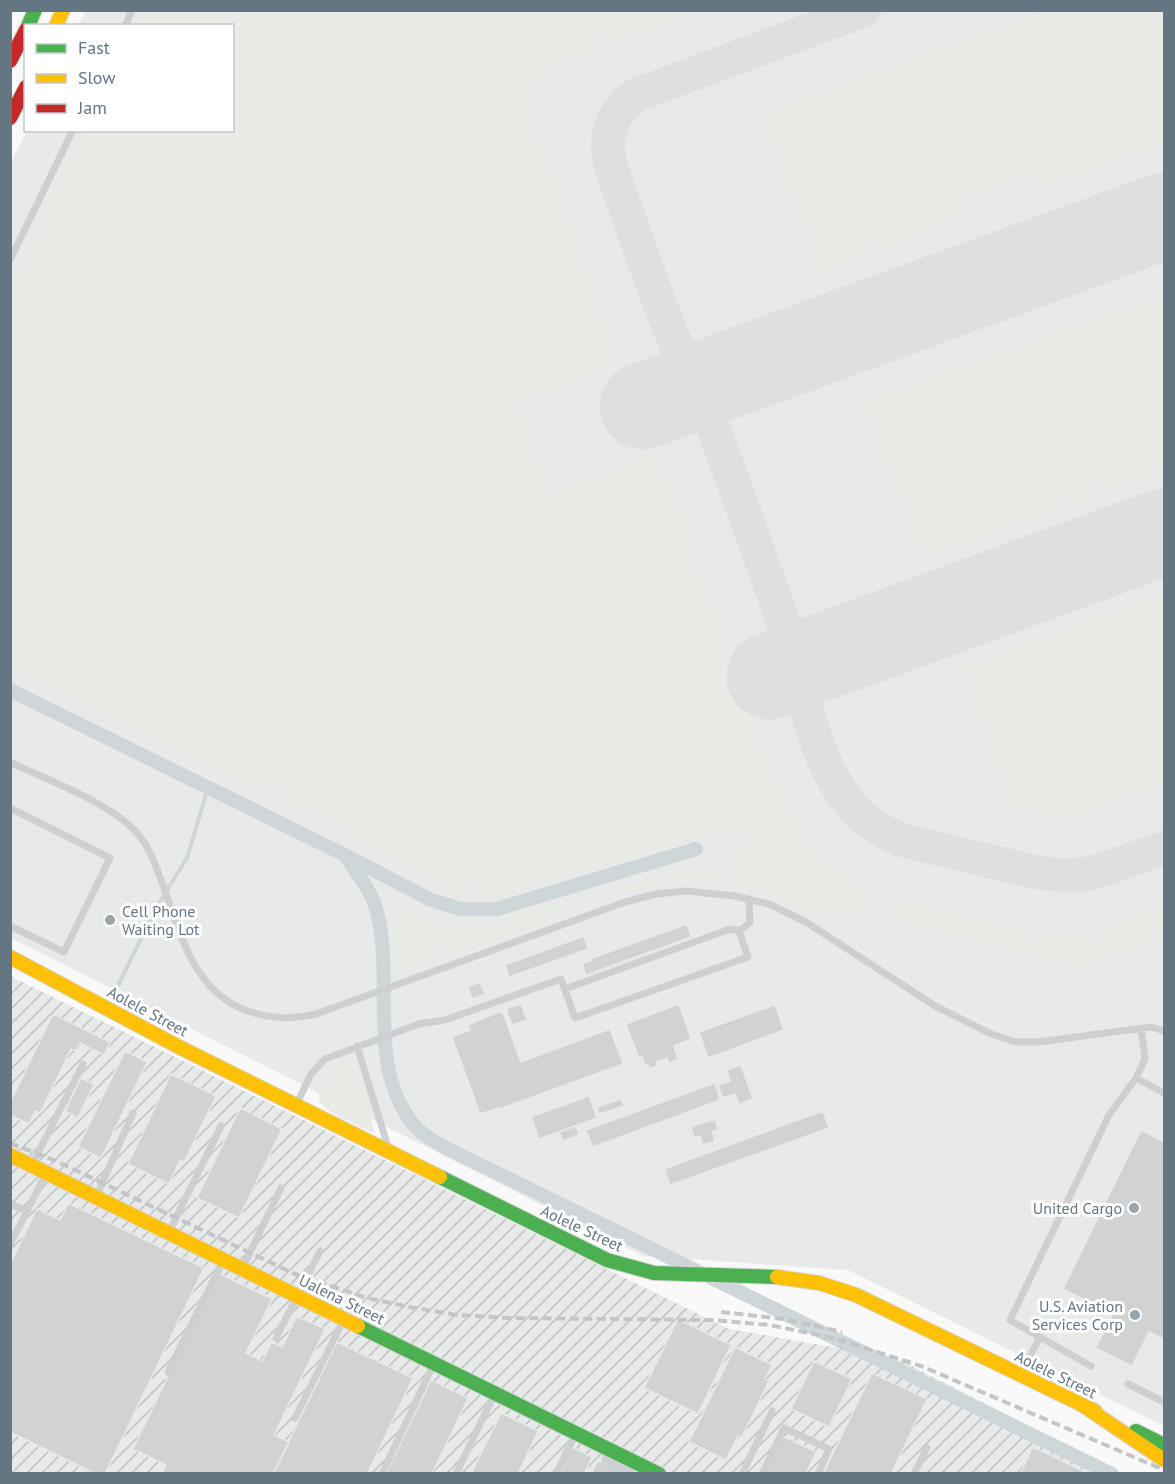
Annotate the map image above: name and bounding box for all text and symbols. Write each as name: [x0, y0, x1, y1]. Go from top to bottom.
legend: [24, 24, 234, 132]
text: Fast: [78, 36, 110, 59]
text: Slow: [78, 66, 116, 89]
text: Jam: [77, 96, 107, 119]
place label: Cell Phone Waiting Lot: [122, 901, 200, 939]
marker: Cell Phone Waiting Lot: [103, 913, 117, 927]
street label: Aolele Street: [104, 981, 192, 1041]
place label: United Cargo: [1033, 1198, 1122, 1218]
street label: Aolele Street: [538, 1200, 627, 1256]
marker: United Cargo: [1127, 1201, 1141, 1215]
street label: Ualena Street: [296, 1270, 389, 1329]
place label: U.S. Aviation Services Corp: [1032, 1296, 1123, 1334]
marker: U.S. Aviation Services Corp: [1128, 1308, 1142, 1322]
street label: Aolele Street: [1012, 1346, 1101, 1403]

